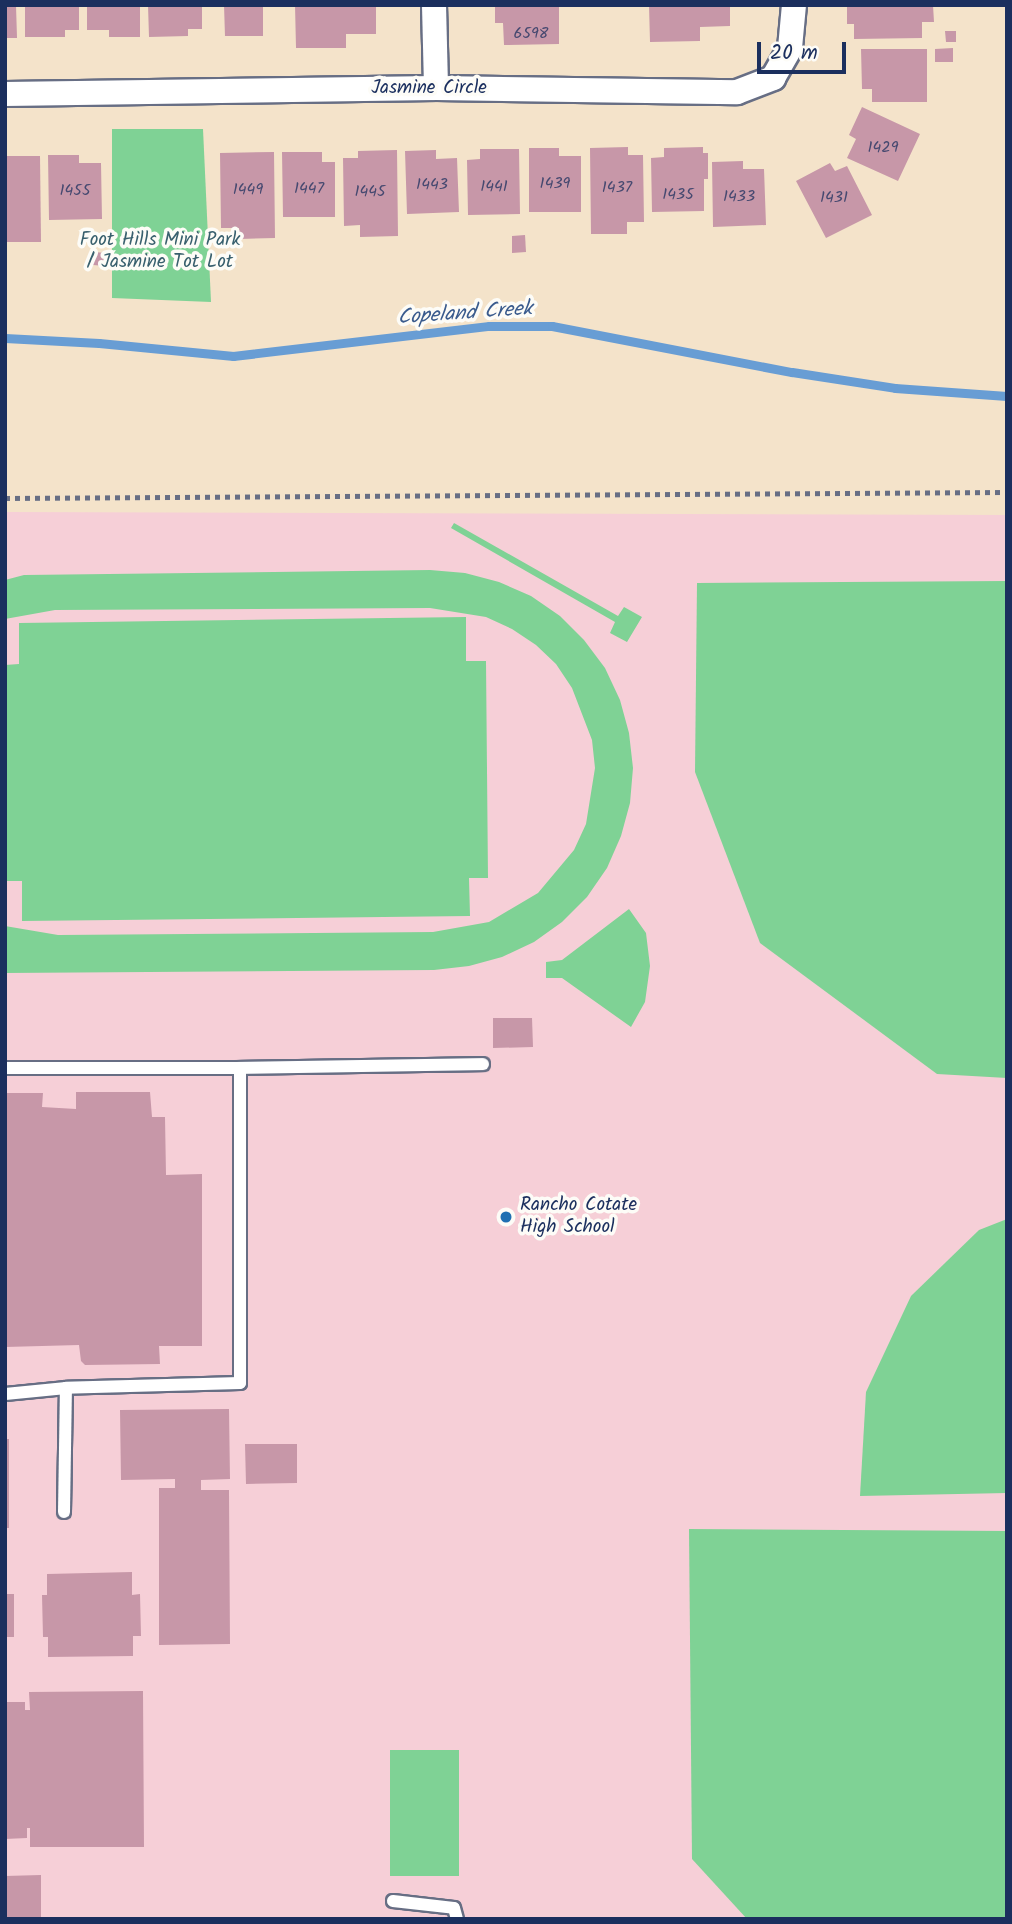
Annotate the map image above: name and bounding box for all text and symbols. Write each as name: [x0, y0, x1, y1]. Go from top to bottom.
house number: 6598: [514, 24, 548, 44]
scale bar: [760, 28, 849, 72]
text: 20 m: [770, 37, 818, 70]
street label: Jasmine Circle: [371, 78, 487, 100]
house number: 1429: [868, 138, 898, 158]
house number: 1439: [540, 174, 570, 194]
house number: 1443: [416, 175, 448, 195]
house number: 1441: [480, 177, 508, 197]
house number: 1437: [602, 178, 632, 198]
house number: 1447: [294, 179, 324, 199]
house number: 1449: [233, 180, 263, 200]
house number: 1455: [59, 181, 91, 201]
house number: 1445: [354, 182, 386, 202]
house number: 1435: [662, 185, 694, 205]
house number: 1433: [723, 187, 755, 207]
house number: 1431: [820, 188, 848, 208]
park label: Foot Hills Mini Park / Jasmine Tot Lot: [80, 230, 240, 274]
water label: Copeland Creek: [397, 297, 533, 331]
place label: Rancho Cotate High School: [520, 1195, 637, 1239]
marker: Rancho Cotate High School: [498, 1209, 514, 1225]

